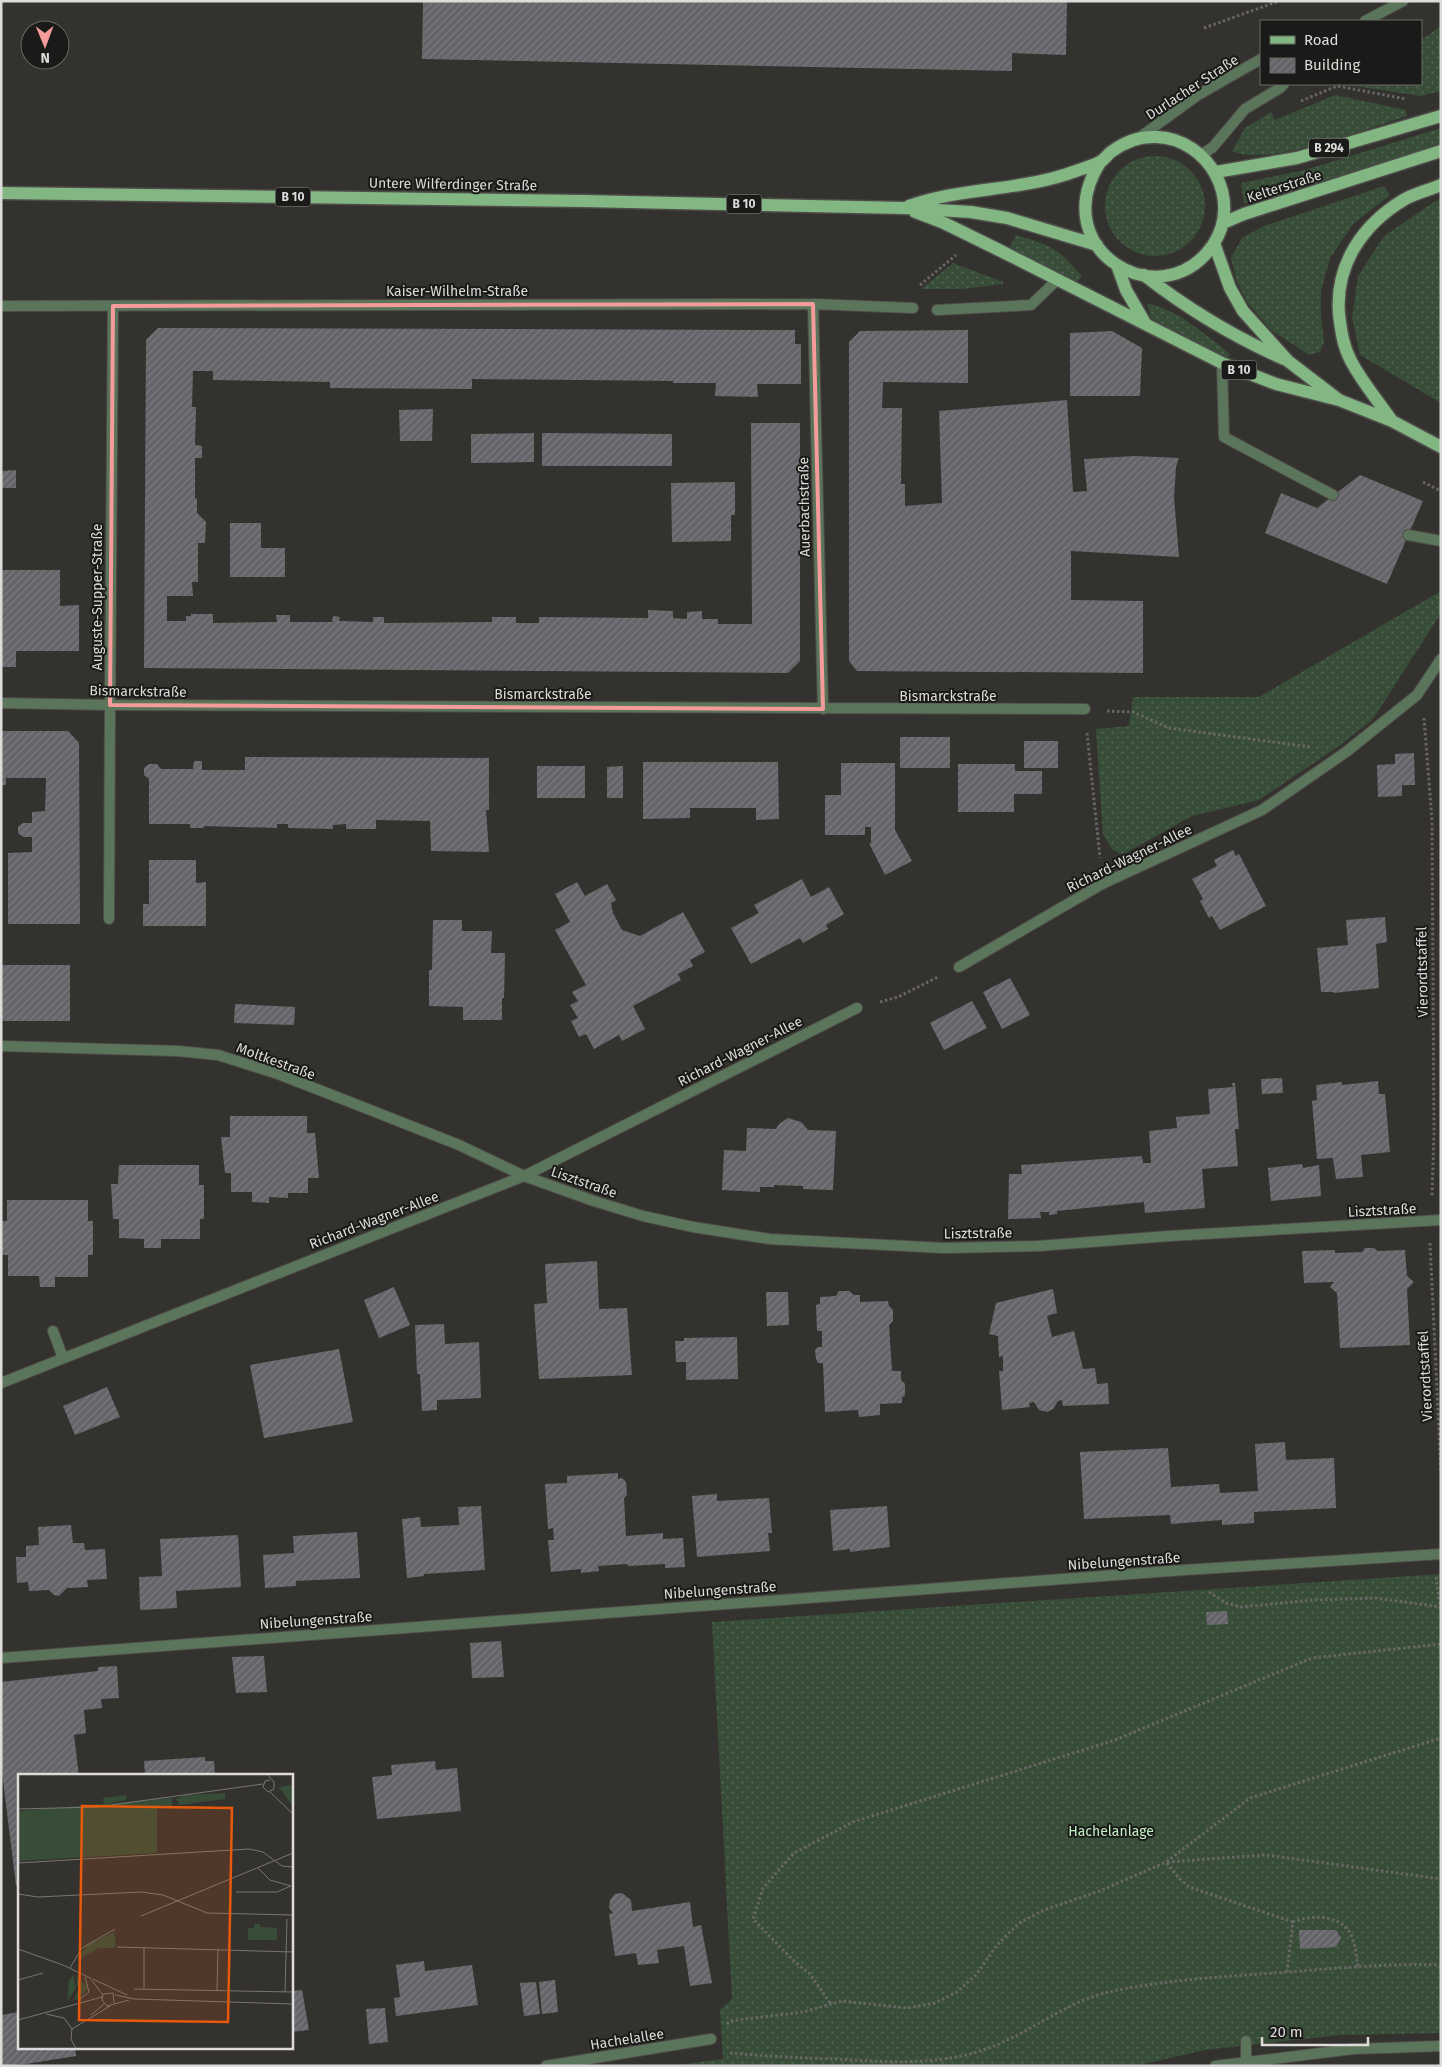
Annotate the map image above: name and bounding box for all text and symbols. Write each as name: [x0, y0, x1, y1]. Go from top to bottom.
north arrow: [20, 20, 70, 70]
legend: [1260, 20, 1422, 85]
text: Road: [1304, 31, 1339, 49]
text: N: [40, 49, 50, 66]
street label: Durlacher Straße: [1143, 51, 1242, 124]
text: Building: [1304, 56, 1360, 74]
road number: B 294: [1309, 138, 1349, 158]
street label: Kelterstraße: [1245, 166, 1324, 207]
street label: Untere Wilferdinger Straße: [369, 175, 537, 194]
road number: B 10: [276, 188, 310, 206]
road number: B 10: [726, 194, 762, 213]
street label: Kaiser-Wilhelm-Straße: [386, 283, 528, 300]
road number: B 10: [1222, 360, 1256, 380]
street label: Auerbachstraße: [795, 457, 814, 557]
street label: Auguste-Supper-Straße: [89, 524, 106, 670]
street label: Bismarckstraße: [89, 682, 187, 701]
street label: Bismarckstraße: [494, 686, 592, 703]
street label: Bismarckstraße: [899, 688, 997, 705]
street label: Richard-Wagner-Allee: [1064, 821, 1195, 896]
street label: Vierordtstaffel: [1413, 926, 1432, 1018]
street label: Richard-Wagner-Allee: [675, 1013, 805, 1090]
street label: Moltkestraße: [234, 1039, 318, 1084]
street label: Lisztstraße: [549, 1163, 619, 1202]
street label: Richard-Wagner-Allee: [307, 1188, 441, 1253]
street label: Lisztstraße: [1347, 1200, 1417, 1221]
street label: Lisztstraße: [944, 1224, 1012, 1243]
street label: Vierordtstaffel: [1415, 1330, 1436, 1422]
street label: Nibelungenstraße: [1067, 1549, 1181, 1574]
street label: Nibelungenstraße: [663, 1578, 777, 1603]
street label: Nibelungenstraße: [259, 1608, 373, 1633]
inset map: [18, 1774, 292, 2050]
park label: Hachelanlage: [1068, 1823, 1154, 1840]
scale bar: [1262, 2014, 1368, 2046]
text: 20 m: [1270, 2023, 1303, 2041]
street label: Hachelallee: [589, 2025, 665, 2054]

